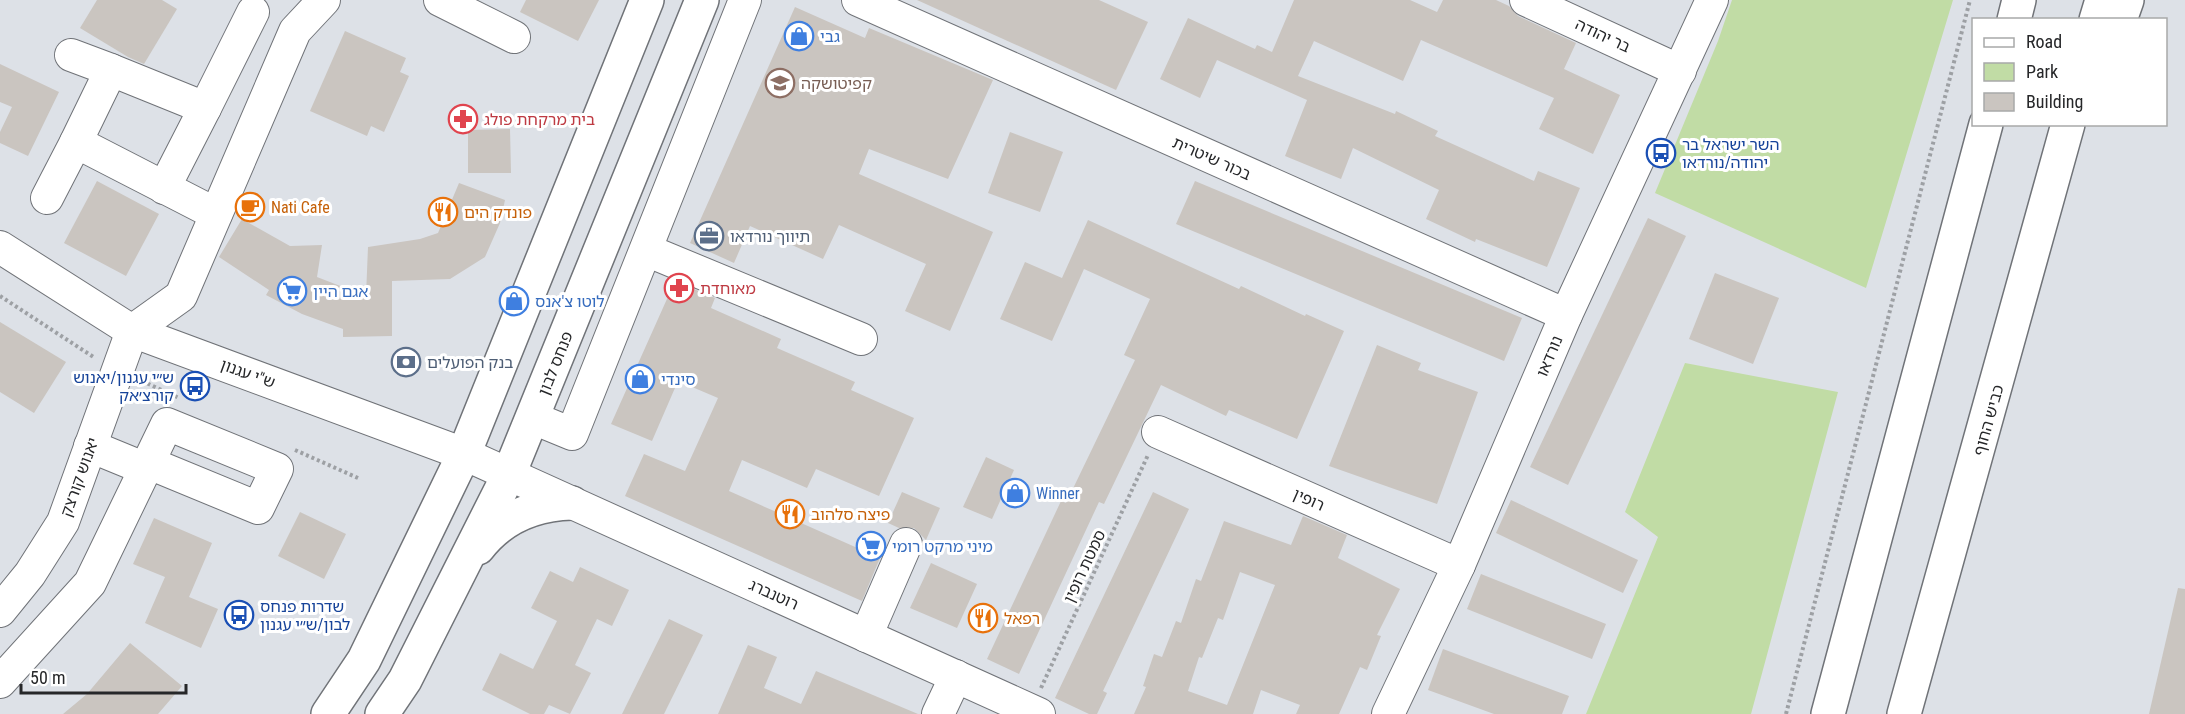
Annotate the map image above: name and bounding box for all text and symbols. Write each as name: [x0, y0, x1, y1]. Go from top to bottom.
street label: בר יהודה: [1572, 14, 1633, 56]
legend: [1972, 18, 2167, 126]
shop icon: גבי: [783, 20, 815, 52]
place label: גבי: [820, 27, 840, 46]
text: Road: [2026, 31, 2062, 52]
text: Park: [2026, 61, 2058, 82]
school or university icon: קפיטושקה: [764, 67, 796, 99]
place label: קפיטושקה: [801, 74, 872, 93]
text: Building: [2026, 91, 2083, 112]
pharmacy icon: בית מרקחת פולג: [447, 103, 479, 135]
place label: בית מרקחת פולג: [484, 110, 595, 129]
street label: בכור שיטרית: [1170, 133, 1254, 184]
place label: השר ישראל בר יהודה/נורדאו: [1682, 135, 1779, 172]
bus stop icon: השר ישראל בר יהודה/נורדאו: [1645, 137, 1677, 169]
cafe icon: Nati Cafe: [234, 191, 266, 223]
restaurant icon: פונדק הים: [427, 196, 459, 228]
place label: Nati Cafe: [271, 198, 330, 217]
place label: פונדק הים: [464, 203, 532, 222]
office icon: תיווך נורדאו: [693, 220, 725, 252]
place label: תיווך נורדאו: [730, 227, 810, 246]
pharmacy icon: מאוחדת: [663, 272, 695, 304]
supermarket icon: אגם היין: [276, 275, 308, 307]
place label: מאוחדת: [700, 279, 756, 298]
place label: אגם היין: [313, 282, 368, 301]
shop icon: לוטו צ'אנס: [498, 285, 530, 317]
place label: לוטו צ'אנס: [535, 292, 605, 311]
street label: פנחס לבון: [534, 328, 577, 398]
street label: נורדאו: [1532, 333, 1567, 380]
bank icon: בנק הפועלים: [390, 346, 422, 378]
place label: בנק הפועלים: [427, 353, 513, 372]
street label: ש"י עגנון: [218, 355, 278, 392]
shop icon: סינדי: [624, 363, 656, 395]
place label: ש״י עגנון/יאנוש קורצ׳אק: [73, 368, 174, 405]
bus stop icon: ש״י עגנון/יאנוש קורצ׳אק: [179, 370, 211, 402]
place label: סינדי: [661, 370, 695, 389]
street label: כביש החוף: [1969, 383, 2008, 458]
street label: יאנוש קורצק: [56, 435, 103, 519]
shop icon: Winner: [999, 477, 1031, 509]
place label: Winner: [1036, 484, 1080, 503]
street label: רופין: [1290, 484, 1327, 515]
restaurant icon: פיצה סלהוב: [774, 498, 806, 530]
place label: פיצה סלהוב: [811, 505, 890, 524]
street label: סמטת רופין: [1059, 527, 1110, 606]
supermarket icon: מיני מרקט רומי: [855, 530, 887, 562]
place label: מיני מרקט רומי: [892, 537, 993, 556]
street label: רוטנברג: [746, 575, 802, 614]
place label: שדרות פנחס לבון/ש״י עגנון: [260, 597, 350, 634]
bus stop icon: שדרות פנחס לבון/ש״י עגנון: [223, 599, 255, 631]
restaurant icon: רפאל: [967, 602, 999, 634]
place label: רפאל: [1004, 609, 1040, 628]
scale bar: [21, 657, 186, 695]
text: 50 m: [30, 667, 65, 688]

